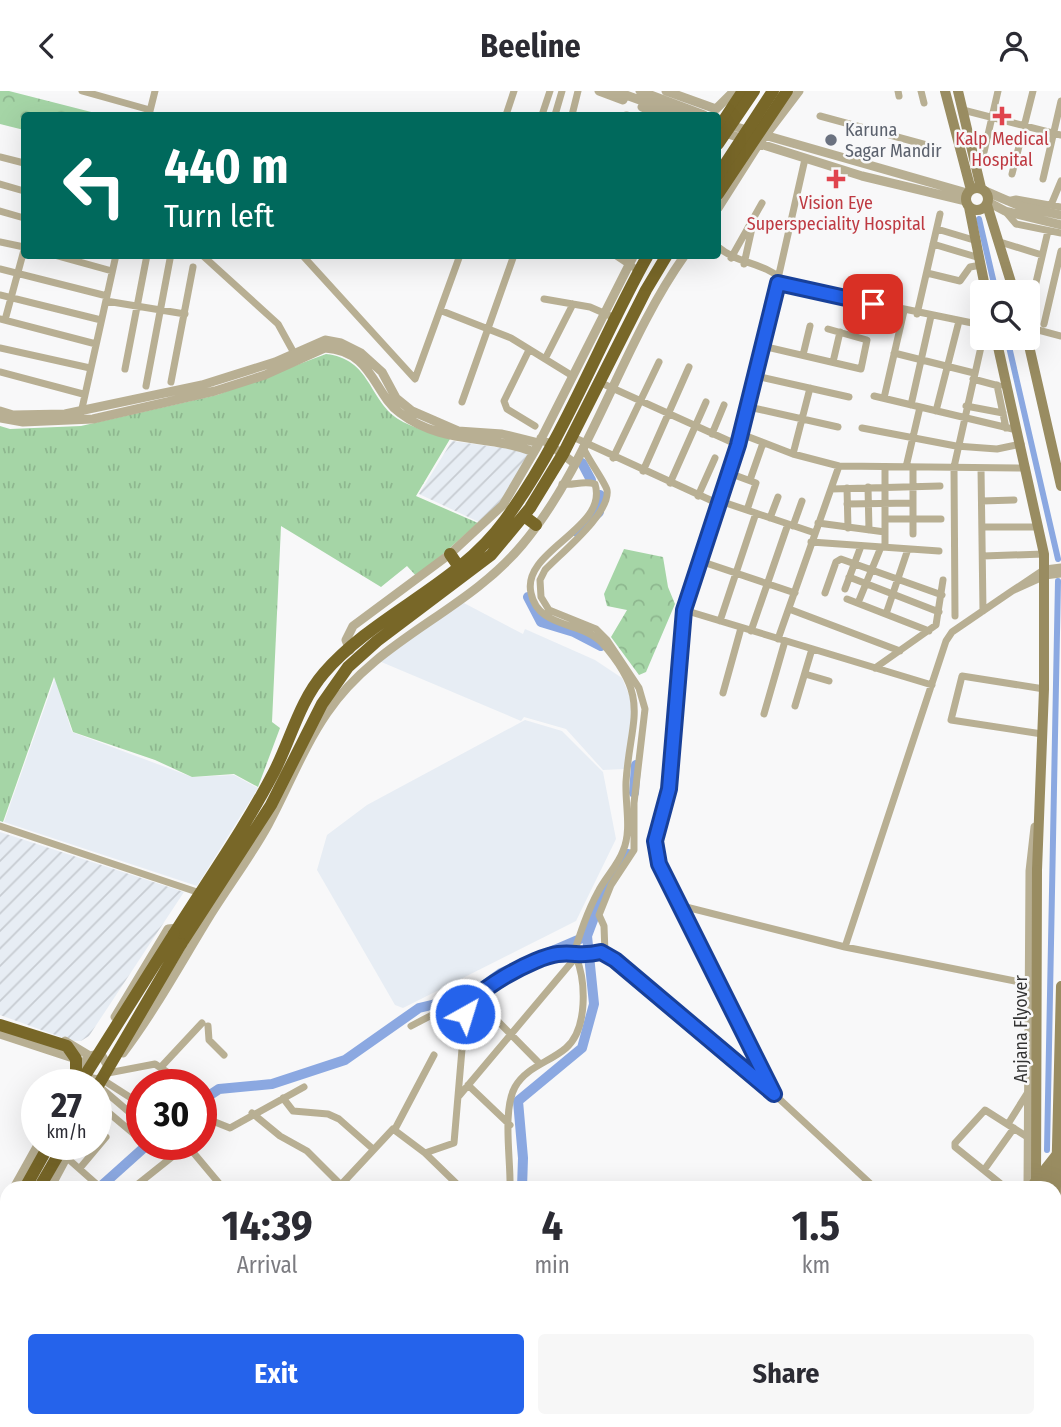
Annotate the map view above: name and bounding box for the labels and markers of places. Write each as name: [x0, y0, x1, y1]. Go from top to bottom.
marker: Kalp Medical Hospital: [992, 106, 1012, 126]
place label: Karuna Sagar Mandir: [845, 119, 942, 162]
place label: Kalp Medical Hospital: [955, 128, 1049, 171]
marker: Karuna Sagar Mandir: [823, 132, 839, 148]
marker: Vision Eye Superspeciality Hospital: [826, 169, 846, 189]
place label: Vision Eye Superspeciality Hospital: [747, 192, 926, 235]
pin: [843, 274, 903, 334]

